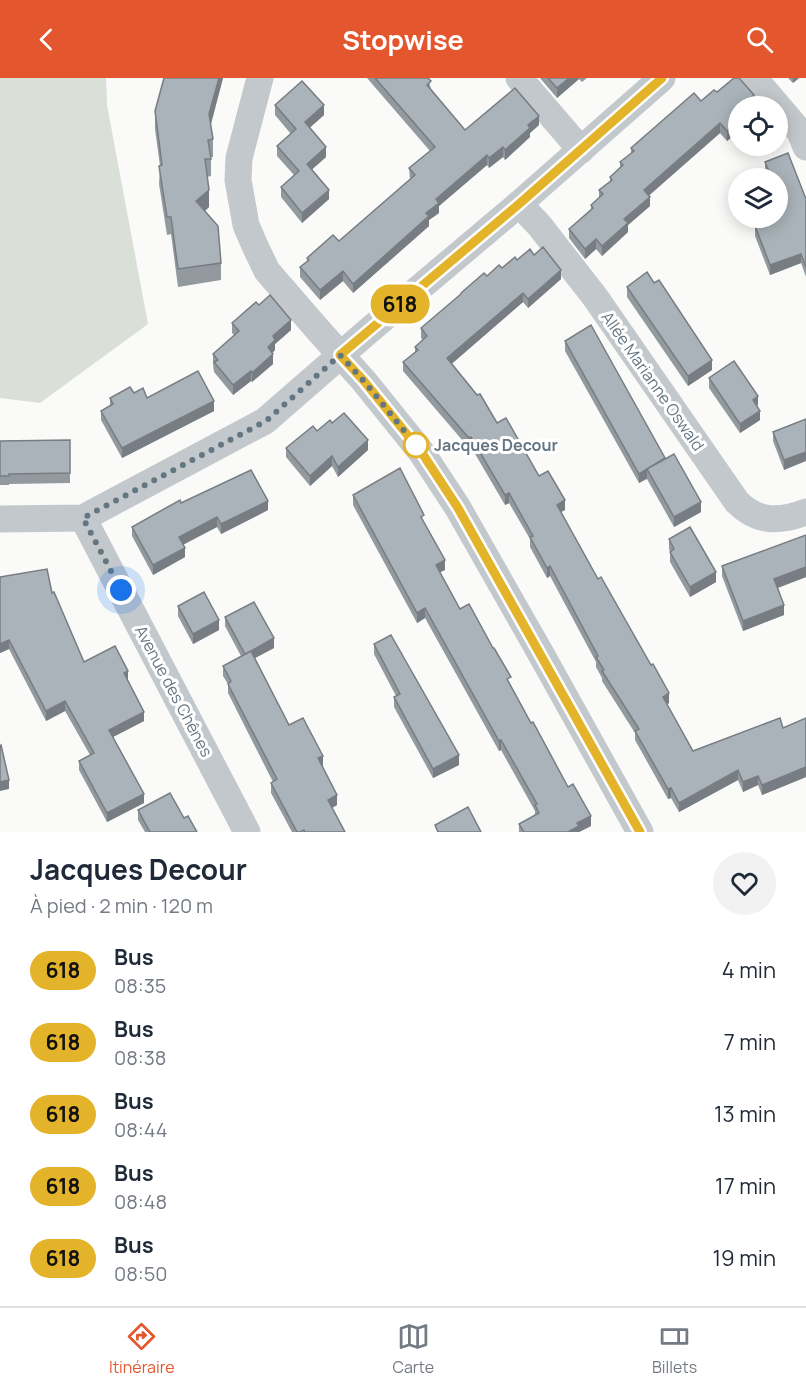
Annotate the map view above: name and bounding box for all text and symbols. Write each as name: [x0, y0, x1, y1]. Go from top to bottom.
text: Stopwise: [342, 21, 464, 58]
icon: back: [30, 23, 63, 56]
icon: search: [743, 23, 776, 56]
map controls: [728, 96, 788, 228]
button: locate: [728, 96, 788, 156]
button: layers: [728, 168, 788, 228]
line badge: 618: [366, 284, 434, 324]
text: 618: [383, 290, 417, 318]
street label: Allée Marianne Oswald: [597, 307, 709, 455]
marker: Jacques Decour: [403, 432, 429, 458]
place label: Jacques Decour: [434, 434, 558, 456]
your location: [106, 575, 136, 605]
street label: Avenue des Chênes: [130, 622, 218, 760]
text: Jacques Decour: [30, 850, 247, 888]
button: heart: [713, 852, 776, 915]
text: À pied · 2 min · 120 m: [30, 892, 213, 919]
text: Bus: [114, 942, 154, 972]
text: 4 min: [722, 955, 776, 985]
text: 618: [46, 956, 80, 984]
text: 08:35: [114, 972, 166, 999]
text: Bus: [114, 1014, 154, 1044]
text: 7 min: [724, 1027, 776, 1057]
text: 618: [46, 1028, 80, 1056]
text: 08:38: [114, 1044, 166, 1071]
text: Bus: [114, 1086, 154, 1116]
text: 13 min: [714, 1099, 776, 1129]
text: 618: [46, 1100, 80, 1128]
text: 08:44: [114, 1116, 168, 1143]
text: Bus: [114, 1158, 154, 1188]
text: 17 min: [715, 1171, 776, 1201]
text: 618: [46, 1172, 80, 1200]
text: 08:48: [114, 1188, 167, 1215]
text: Bus: [114, 1230, 154, 1260]
text: 19 min: [713, 1243, 776, 1273]
text: 618: [46, 1244, 80, 1272]
text: 08:50: [114, 1260, 168, 1287]
tab: Itinéraire: [109, 1320, 175, 1378]
tab: Carte: [393, 1320, 434, 1378]
tab: Billets: [652, 1320, 697, 1378]

